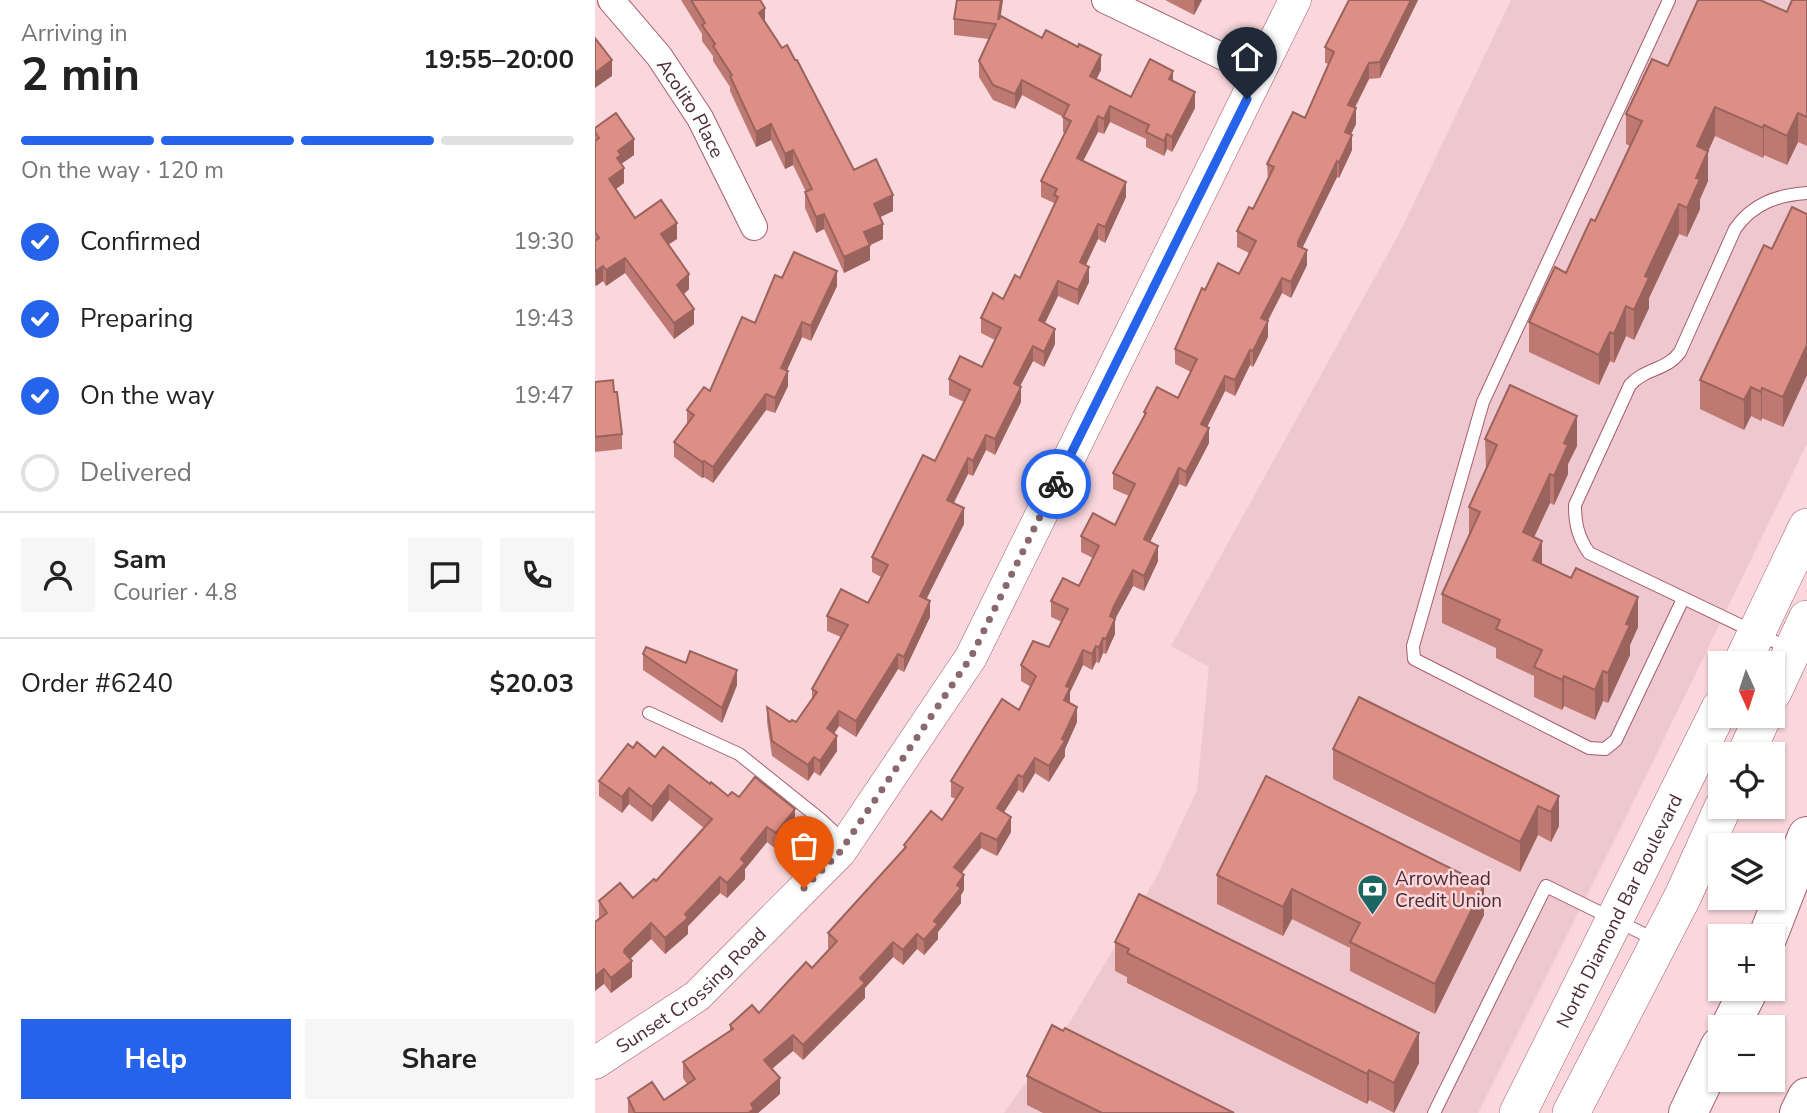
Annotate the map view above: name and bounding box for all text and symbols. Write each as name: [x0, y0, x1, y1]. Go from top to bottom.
text: Arriving in: [21, 18, 128, 49]
pin: [1217, 27, 1277, 99]
icon: home: [1228, 38, 1266, 76]
text: 19:55–20:00: [423, 42, 574, 77]
text: 2 min: [21, 43, 140, 106]
street label: Acolito Place: [650, 54, 730, 162]
text: On the way · 120 m: [21, 155, 224, 186]
icon: check: [21, 223, 59, 261]
text: Confirmed: [80, 224, 201, 259]
text: 19:30: [514, 226, 574, 257]
icon: check: [21, 300, 59, 338]
text: Preparing: [80, 301, 193, 336]
text: 19:43: [514, 303, 574, 334]
icon: check: [21, 377, 59, 415]
text: On the way: [80, 378, 214, 413]
text: 19:47: [514, 380, 574, 411]
courier: [1021, 449, 1091, 519]
text: Delivered: [80, 455, 192, 490]
icon: bike: [1037, 465, 1075, 503]
button: person: [21, 538, 95, 612]
button: chat: [408, 538, 482, 612]
button: phone: [500, 538, 574, 612]
text: Sam: [113, 542, 166, 577]
text: Courier · 4.8: [113, 577, 237, 608]
north arrow: [1708, 651, 1785, 728]
map controls: [1708, 651, 1785, 1092]
text: Order #6240: [21, 666, 173, 701]
text: $20.03: [490, 666, 574, 701]
button: locate: [1708, 742, 1785, 819]
street label: North Diamond Bar Boulevard: [1550, 790, 1689, 1033]
pin: [774, 816, 834, 888]
icon: bag: [785, 827, 823, 865]
button: layers: [1708, 833, 1785, 910]
place label: Arrowhead Credit Union: [1395, 866, 1502, 914]
bank icon: Arrowhead Credit Union: [1355, 872, 1389, 916]
street label: Sunset Crossing Road: [611, 922, 772, 1060]
button: +: [1708, 924, 1785, 1001]
button: −: [1708, 1015, 1785, 1092]
button: Help: [21, 1019, 291, 1099]
button: Share: [305, 1019, 574, 1099]

